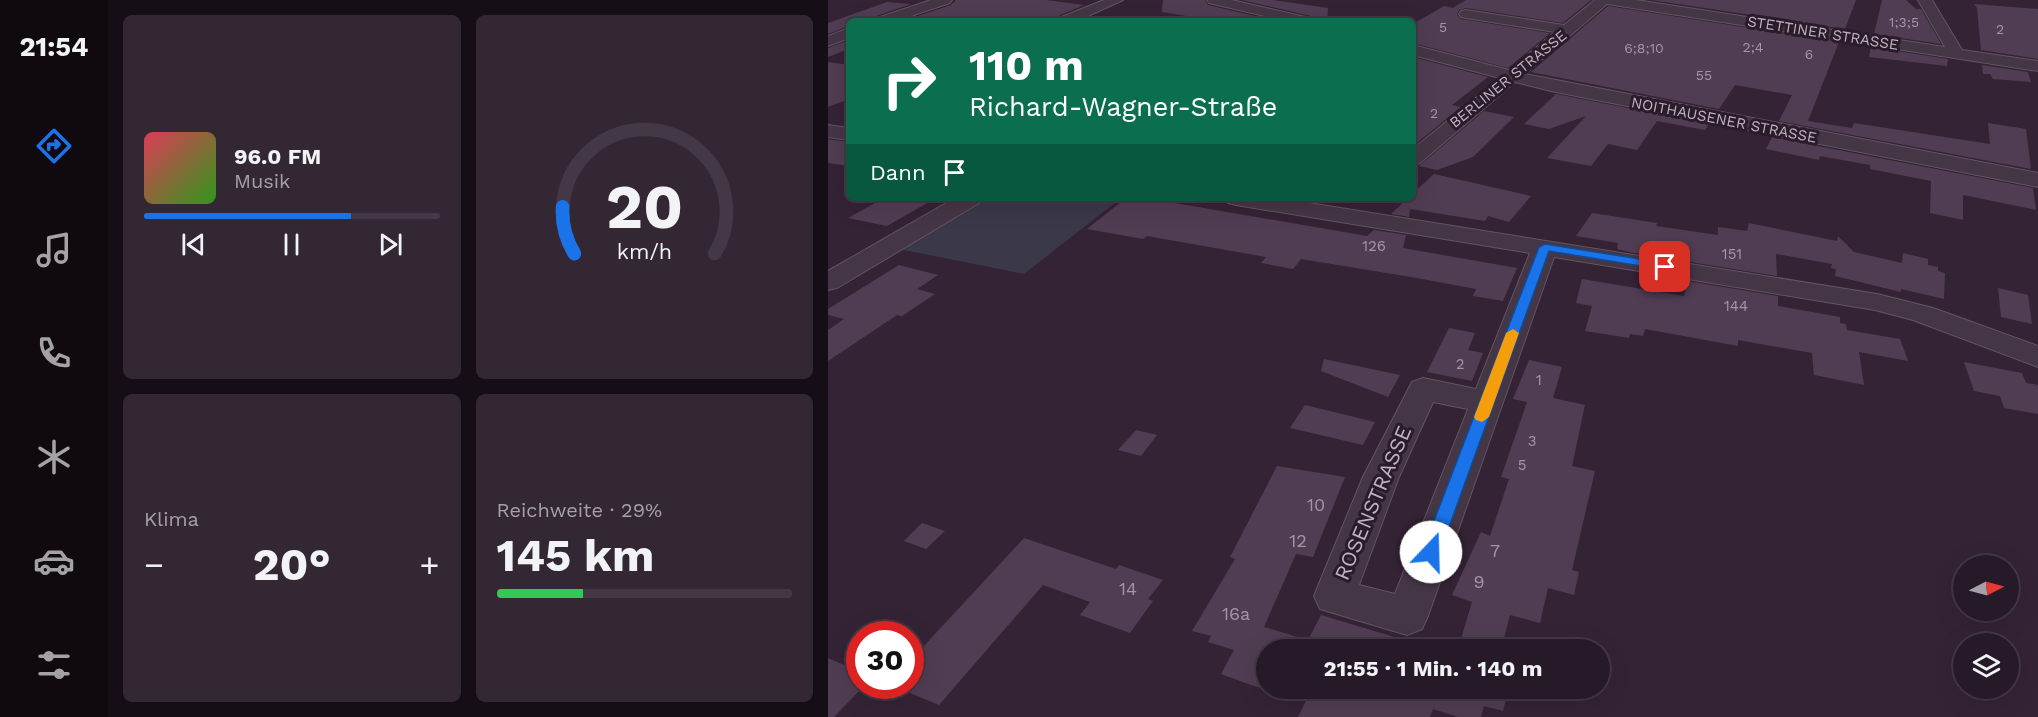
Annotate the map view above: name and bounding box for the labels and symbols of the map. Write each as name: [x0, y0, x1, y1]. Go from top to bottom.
street label: STETTINER STRASSE: [1746, 12, 1900, 54]
house number: 1;3;5: [1889, 14, 1919, 30]
house number: 5: [1439, 19, 1447, 35]
house number: 2: [1996, 21, 2004, 37]
street label: BERLINER STRASSE: [1446, 26, 1570, 132]
house number: 2;4: [1743, 39, 1763, 55]
house number: 6;8;10: [1624, 40, 1664, 56]
house number: 6: [1805, 46, 1813, 62]
house number: 55: [1696, 67, 1712, 83]
street label: NOITHAUSENER STRASSE: [1630, 93, 1818, 147]
house number: 2: [1430, 105, 1438, 121]
house number: 126: [1362, 237, 1386, 255]
pin: [1639, 241, 1690, 292]
house number: 151: [1722, 245, 1742, 263]
house number: 144: [1724, 297, 1748, 315]
house number: 2: [1456, 355, 1464, 373]
house number: 1: [1536, 371, 1542, 389]
street label: ROSENSTRASSE: [1329, 422, 1416, 584]
house number: 3: [1528, 432, 1536, 450]
house number: 5: [1518, 456, 1526, 474]
house number: 10: [1307, 494, 1325, 515]
position arrow: [1399, 520, 1463, 584]
house number: 12: [1289, 530, 1307, 551]
house number: 7: [1490, 540, 1500, 561]
north arrow: [1953, 555, 2019, 621]
house number: 9: [1473, 571, 1485, 592]
house number: 14: [1119, 578, 1137, 599]
house number: 16a: [1222, 603, 1250, 624]
speed limit sign: 30: [846, 621, 924, 699]

